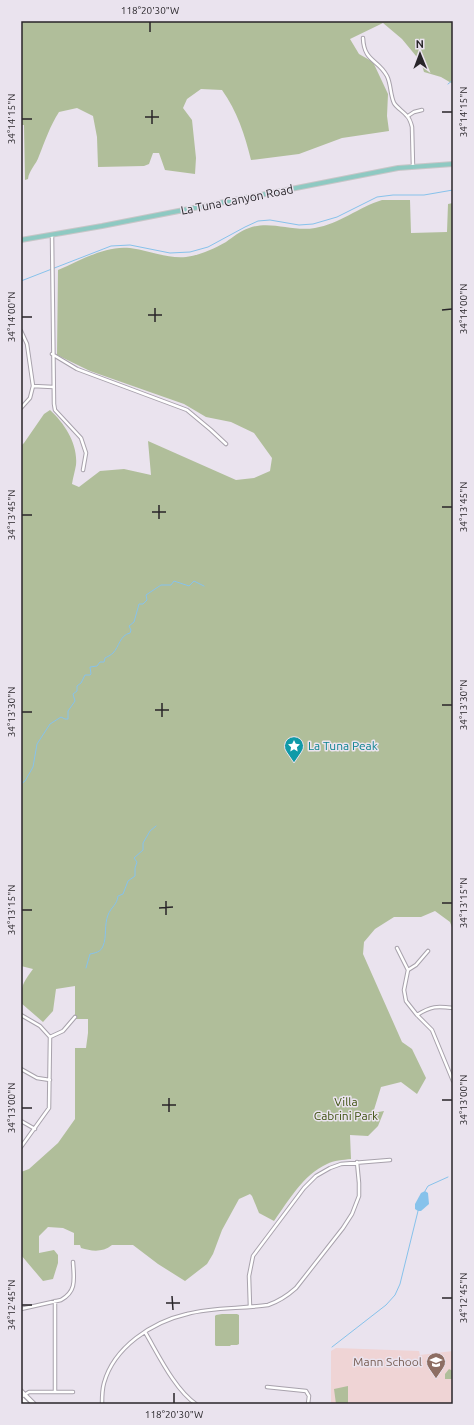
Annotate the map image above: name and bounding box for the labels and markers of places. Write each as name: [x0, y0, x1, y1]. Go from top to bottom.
place icon: La Tuna Peak: [283, 735, 305, 763]
place label: La Tuna Peak: [308, 739, 378, 752]
school or university icon: Mann School: [425, 1351, 447, 1379]
place label: Mann School: [353, 1355, 422, 1368]

